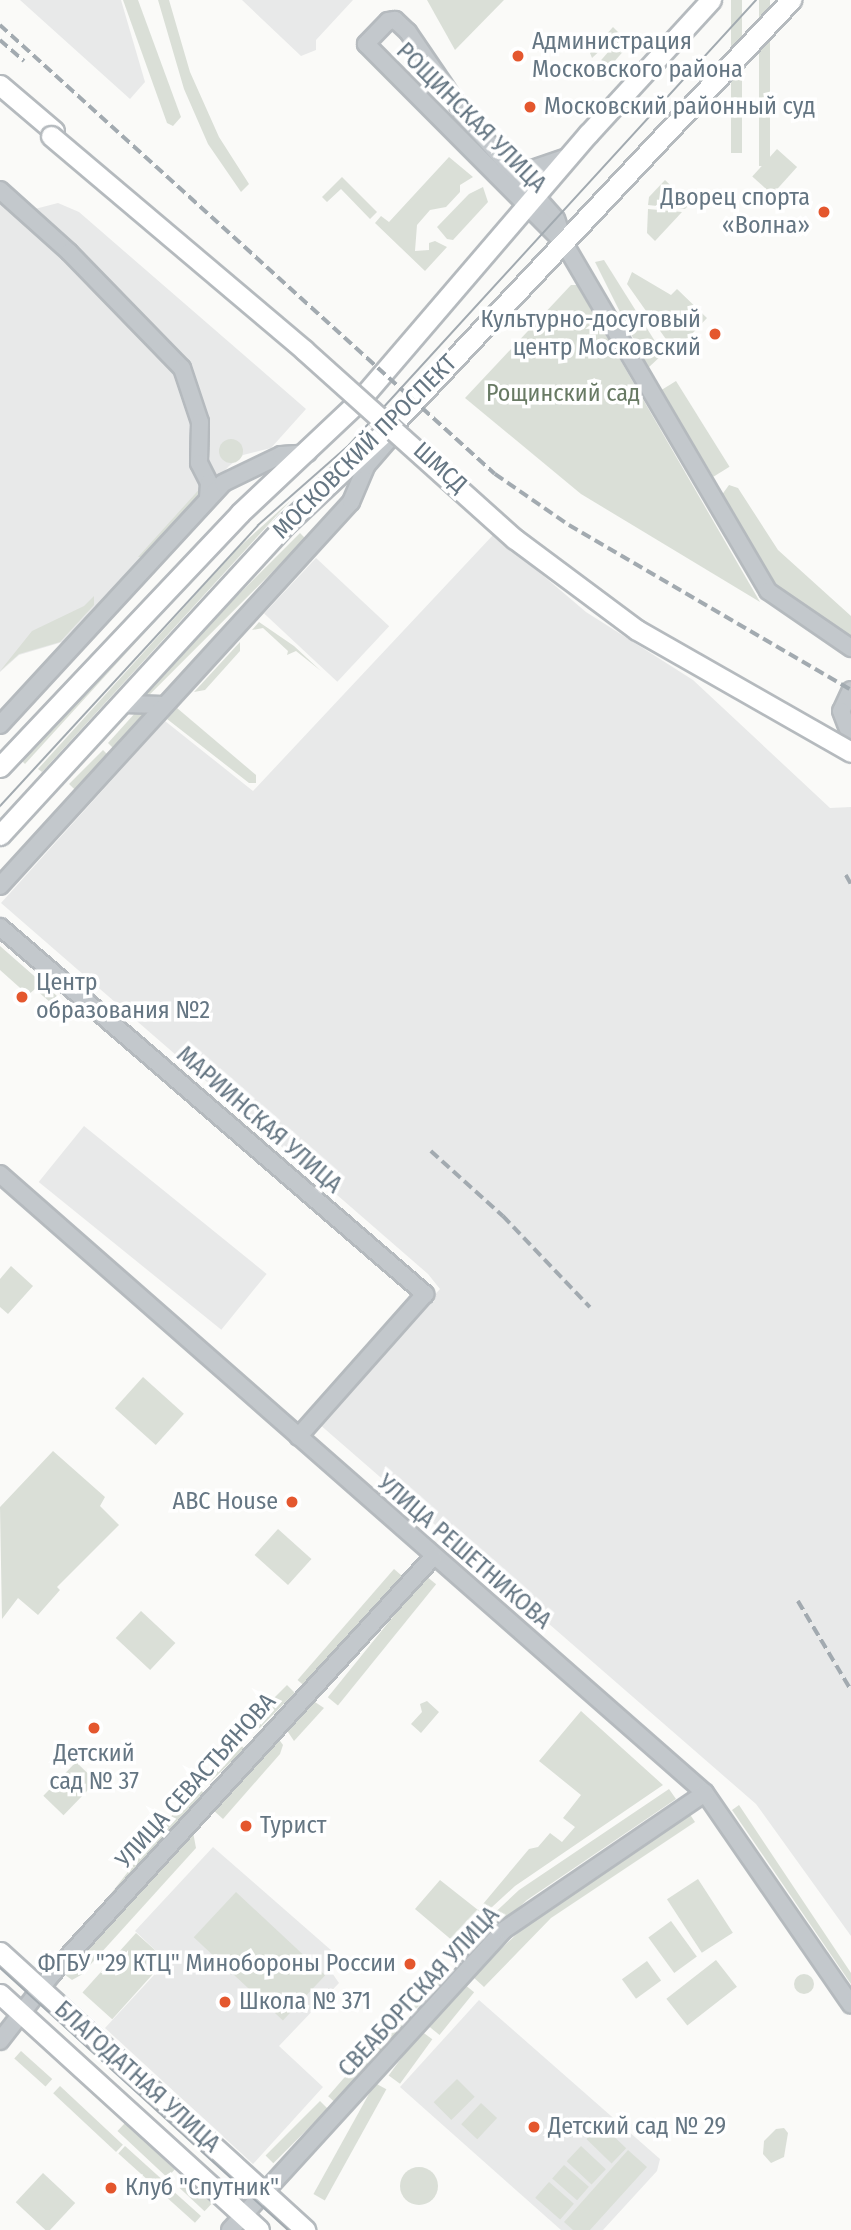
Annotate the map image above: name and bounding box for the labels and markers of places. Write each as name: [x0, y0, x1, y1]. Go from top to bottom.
place label: Администрация Московского района: [532, 28, 743, 84]
marker: Администрация Московского района: [510, 48, 526, 64]
place label: Московский районный суд: [544, 93, 815, 121]
marker: Московский районный суд: [522, 99, 538, 115]
place label: Дворец спорта «Волна»: [661, 184, 810, 240]
marker: Дворец спорта «Волна»: [816, 204, 832, 220]
place label: Культурно-досуговый центр Московский: [480, 306, 701, 362]
marker: Культурно-досуговый центр Московский: [707, 326, 723, 342]
place label: Центр образования №2: [36, 969, 210, 1025]
marker: Центр образования №2: [14, 989, 30, 1005]
place label: ABC House: [173, 1488, 278, 1516]
marker: ABC House: [284, 1494, 300, 1510]
marker: Детский сад № 37: [86, 1720, 102, 1736]
place label: Детский сад № 37: [49, 1740, 139, 1796]
place label: Турист: [260, 1812, 327, 1840]
marker: Турист: [238, 1818, 254, 1834]
place label: ФГБУ "29 КТЦ" Минобороны России: [38, 1950, 396, 1978]
marker: ФГБУ "29 КТЦ" Минобороны России: [402, 1956, 418, 1972]
place label: Школа № 371: [239, 1988, 371, 2016]
marker: Школа № 371: [217, 1994, 233, 2010]
place label: Детский сад № 29: [548, 2113, 726, 2141]
marker: Детский сад № 29: [526, 2119, 542, 2135]
place label: Клуб "Спутник": [125, 2174, 279, 2202]
marker: Клуб "Спутник": [103, 2180, 119, 2196]

